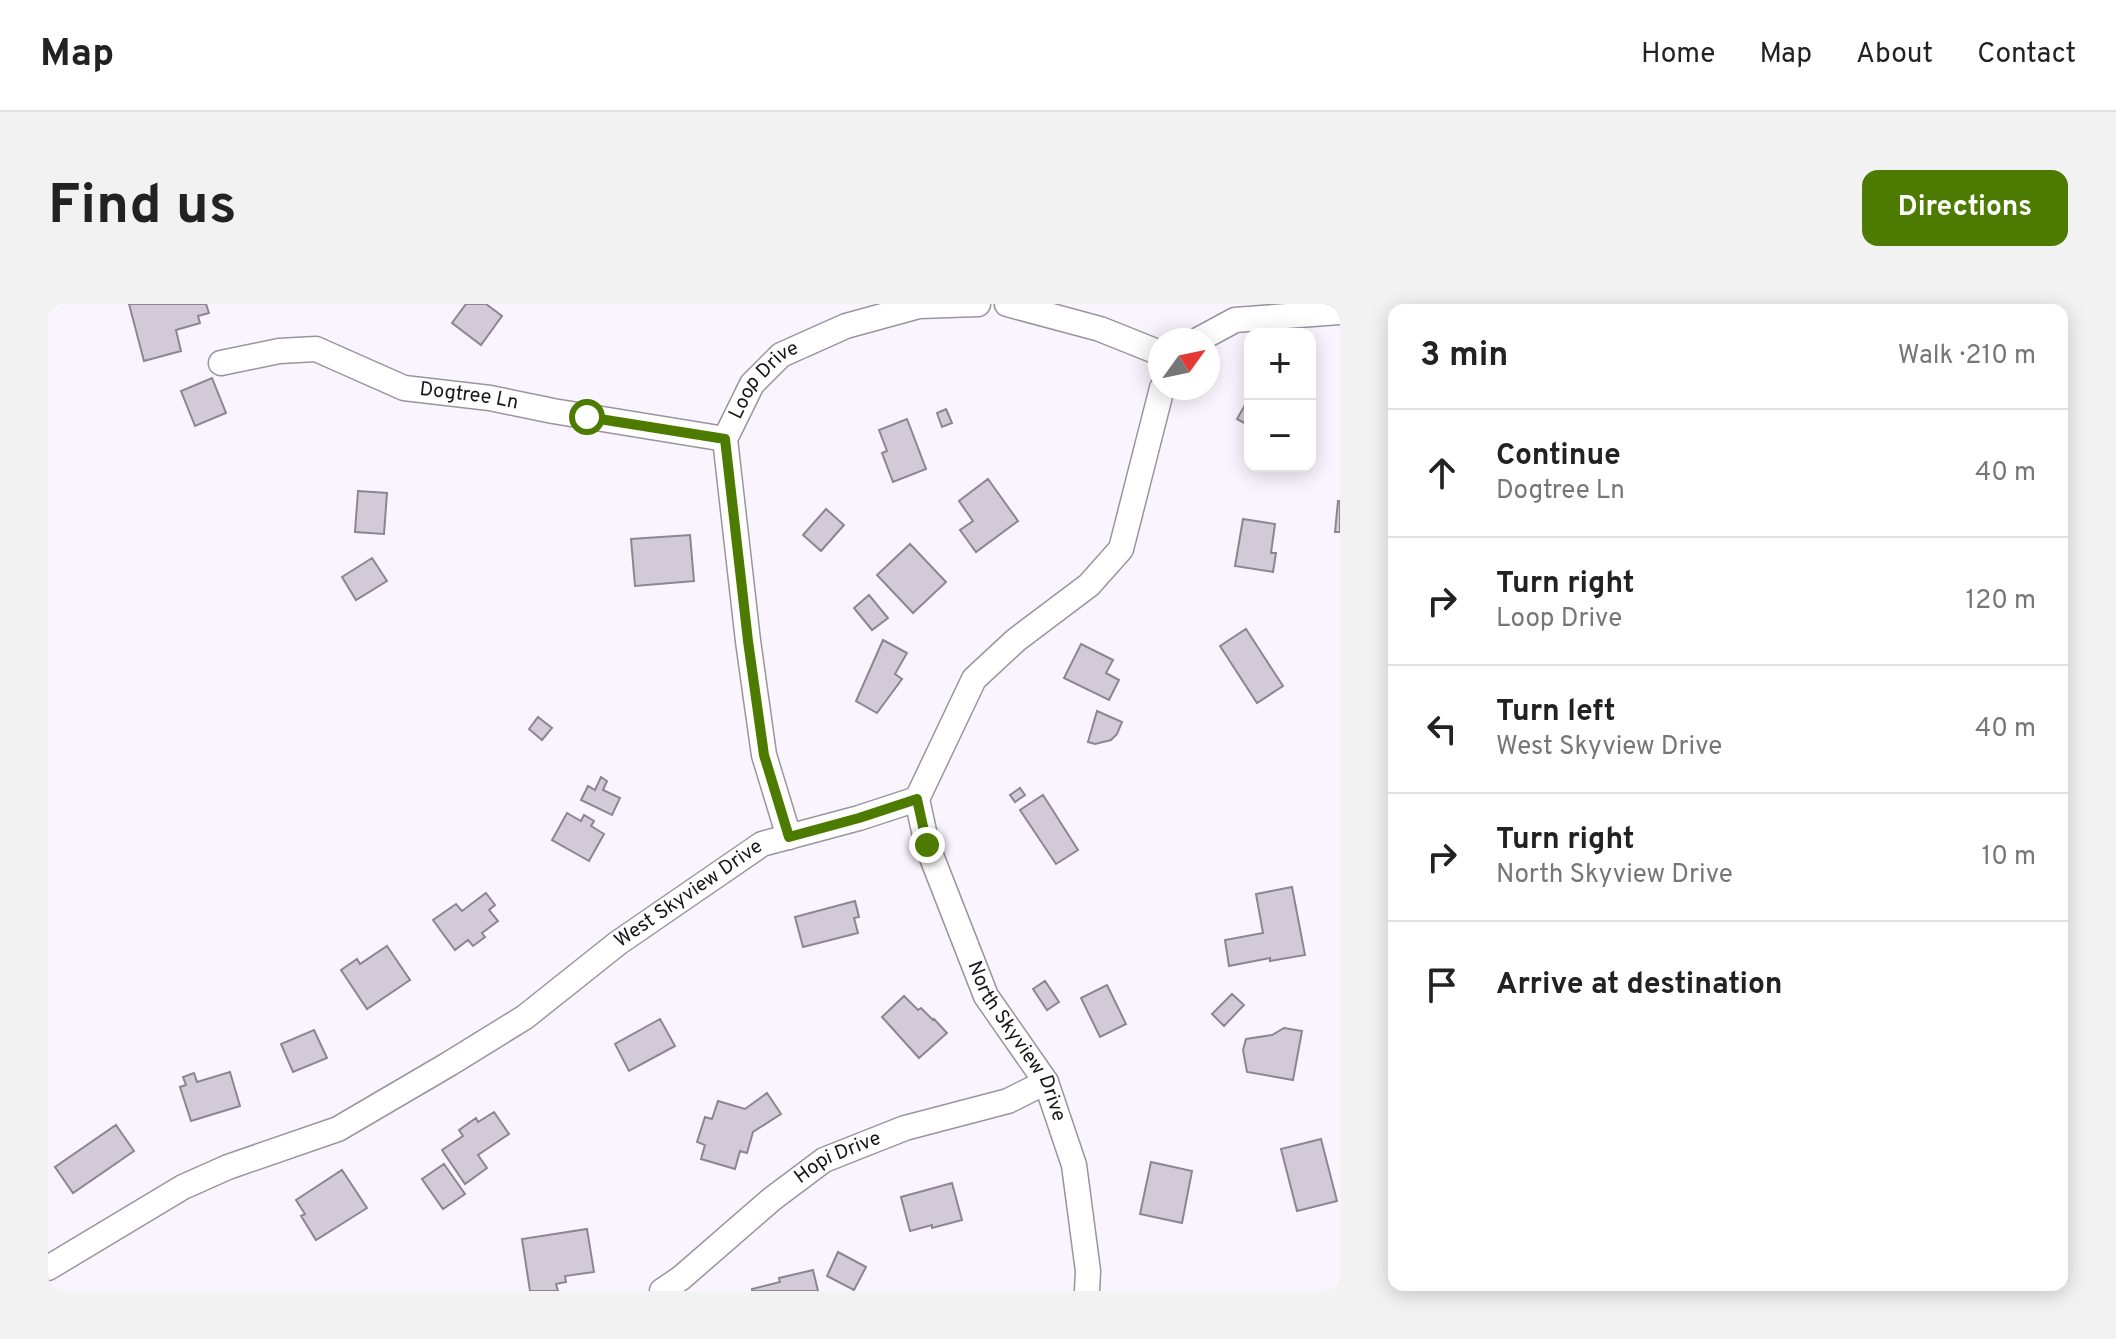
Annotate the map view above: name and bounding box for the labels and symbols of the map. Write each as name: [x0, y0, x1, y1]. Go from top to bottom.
north arrow: [1148, 328, 1220, 400]
street label: Loop Drive: [724, 336, 803, 424]
street label: Dogtree Ln: [418, 377, 521, 416]
route start: [569, 399, 605, 435]
route end: [909, 827, 945, 863]
street label: West Skyview Drive: [610, 834, 768, 954]
street label: North Skyview Drive: [961, 957, 1071, 1125]
street label: Hopi Drive: [790, 1126, 885, 1190]

